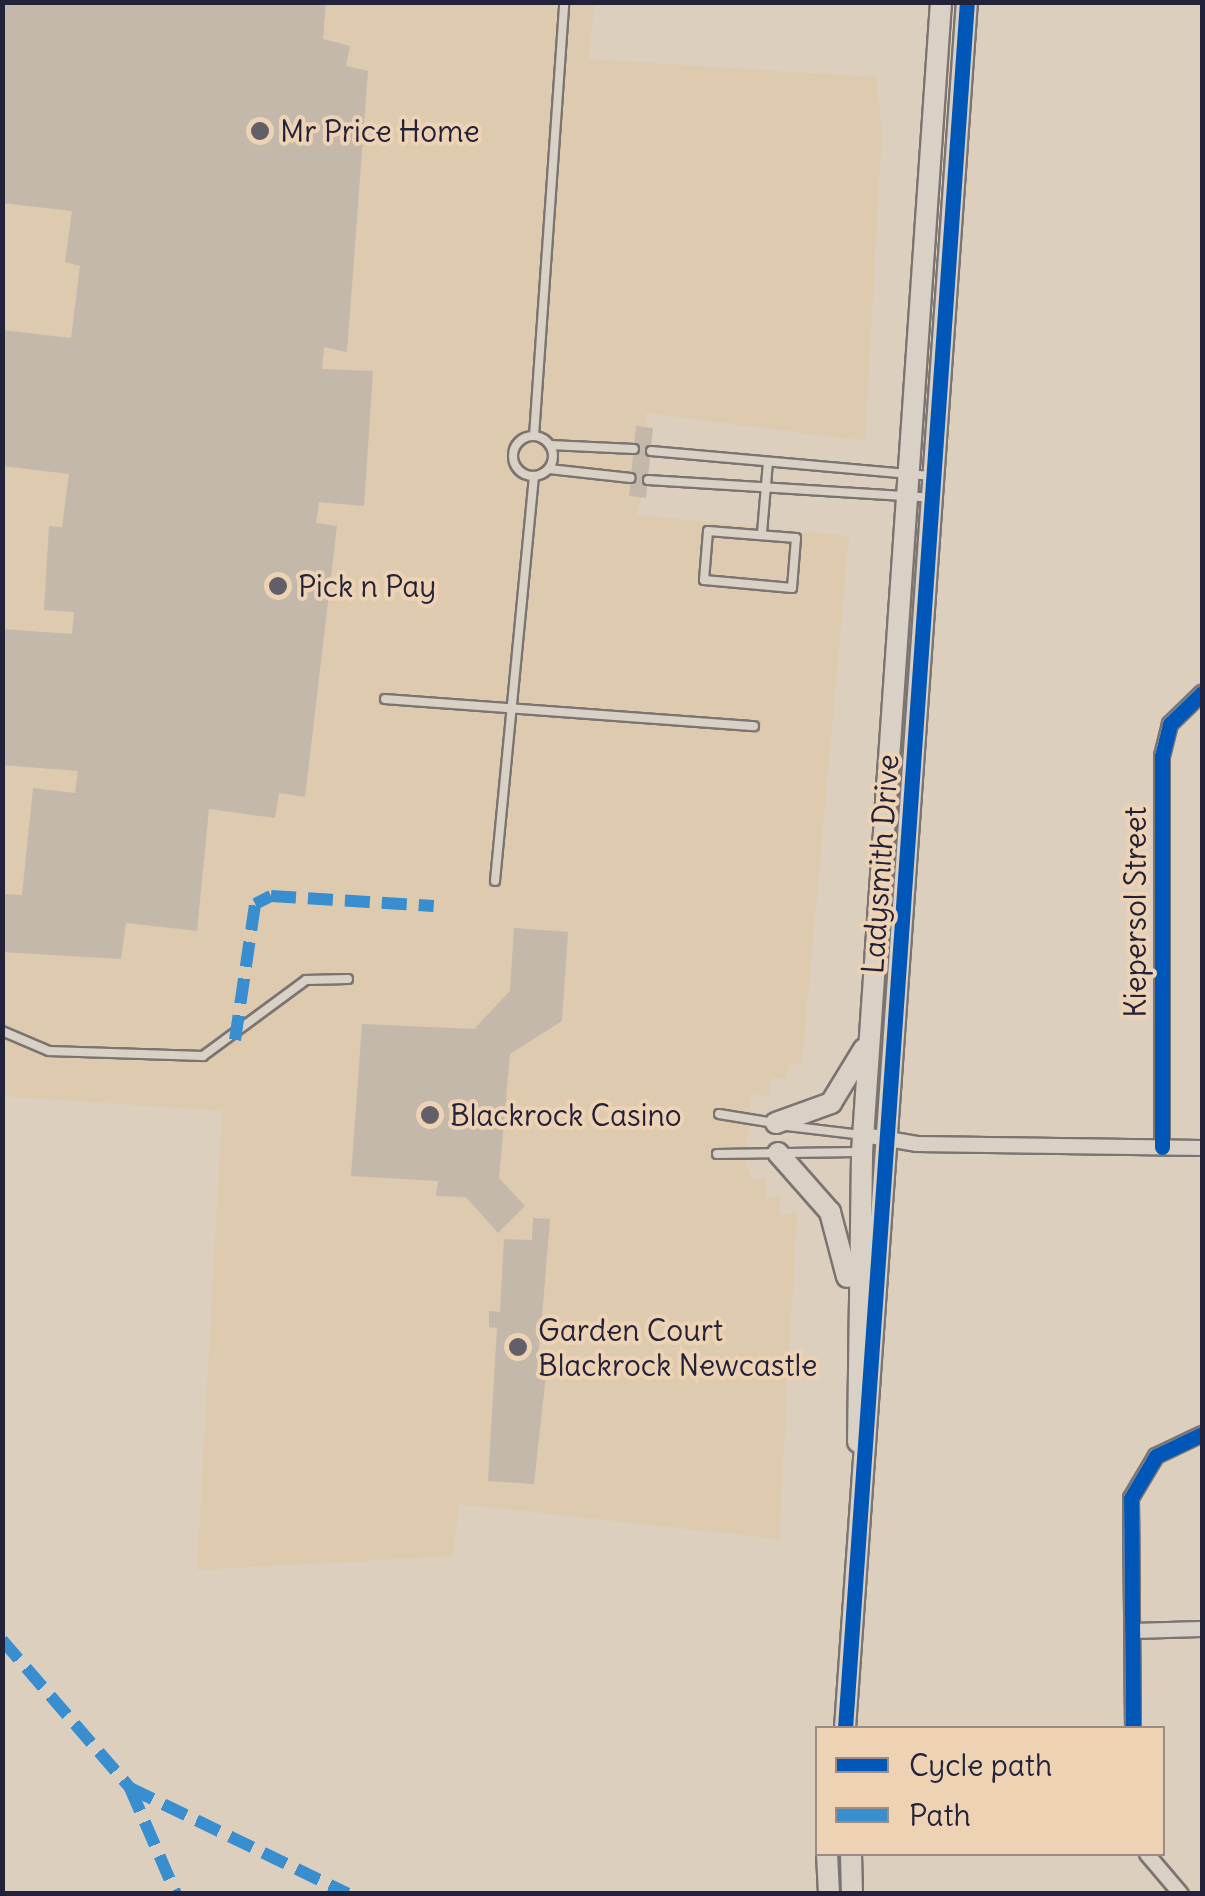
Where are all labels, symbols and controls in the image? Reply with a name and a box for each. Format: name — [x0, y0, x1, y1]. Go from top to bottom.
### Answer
place label: Mr Price Home — [280, 113, 480, 149]
marker: Mr Price Home — [249, 120, 271, 142]
place label: Pick n Pay — [298, 568, 436, 604]
marker: Pick n Pay — [267, 575, 289, 597]
street label: Ladysmith Drive — [854, 753, 906, 975]
street label: Kiepersol Street — [1117, 806, 1153, 1018]
place label: Blackrock Casino — [450, 1097, 682, 1133]
marker: Blackrock Casino — [419, 1104, 441, 1126]
place label: Garden Court Blackrock Newcastle — [538, 1312, 818, 1382]
marker: Garden Court Blackrock Newcastle — [507, 1336, 529, 1358]
legend — [815, 1726, 1165, 1856]
text: Cycle path — [909, 1746, 1052, 1784]
text: Path — [909, 1796, 971, 1834]

